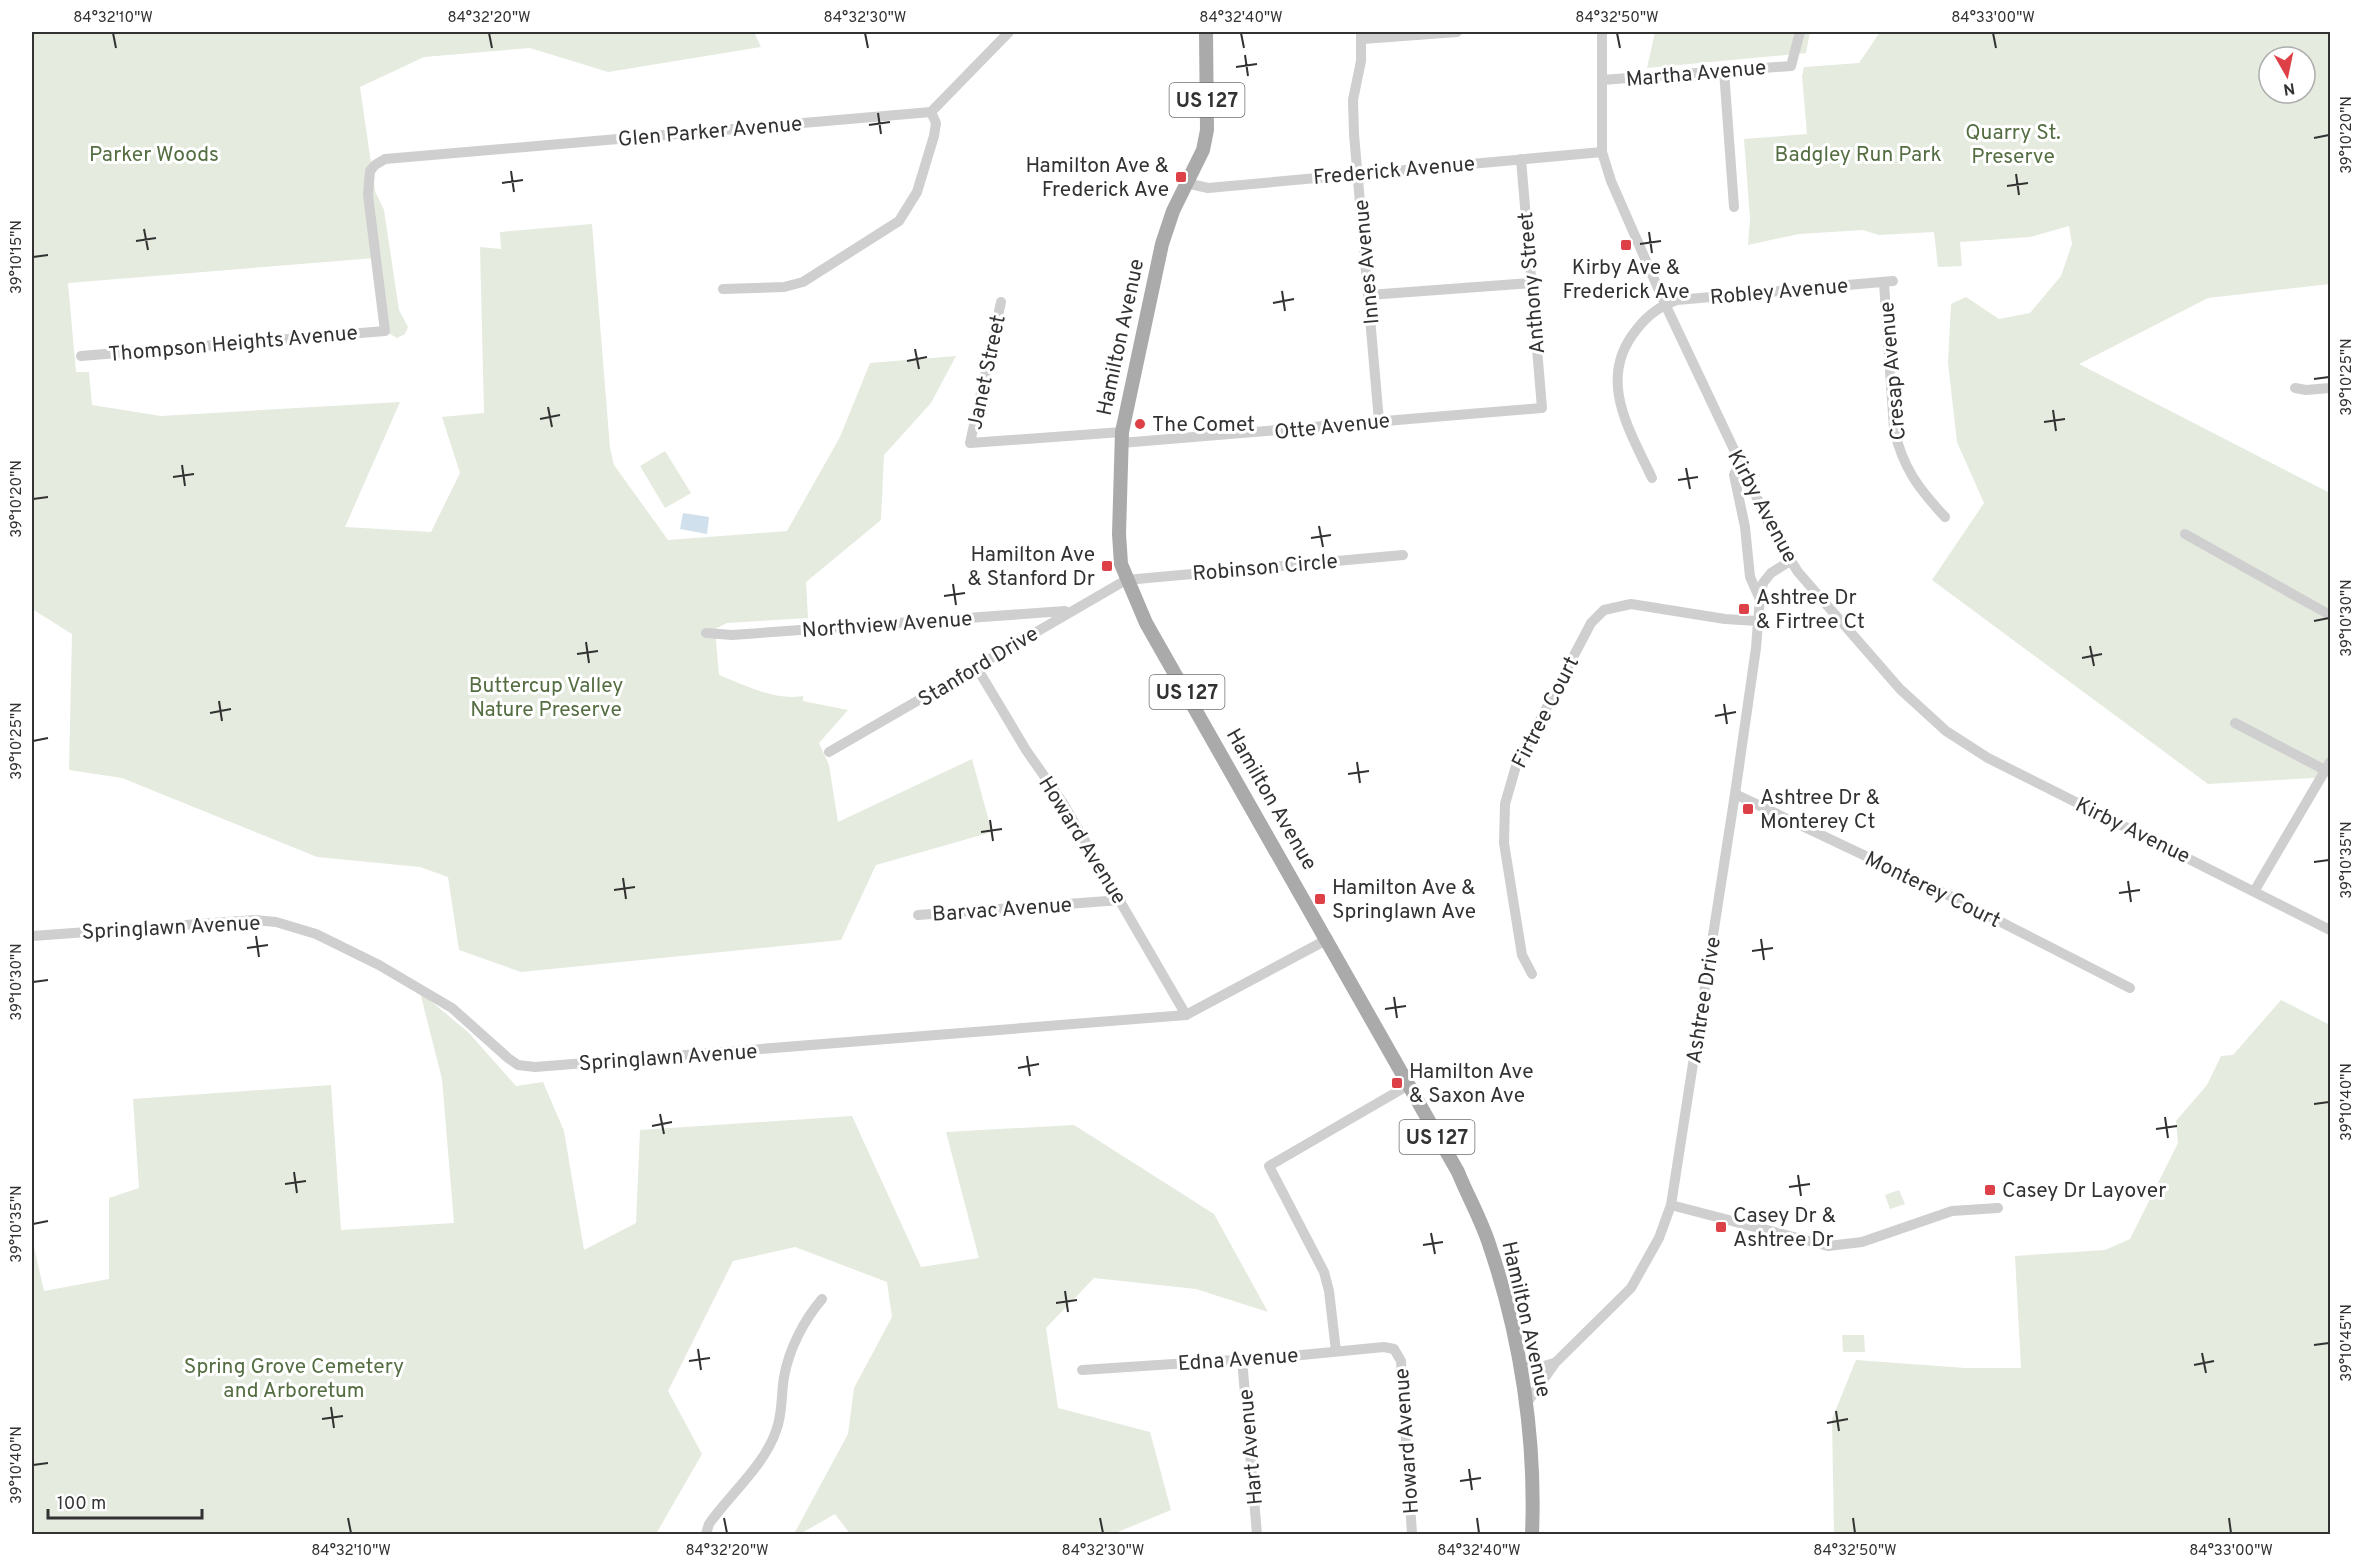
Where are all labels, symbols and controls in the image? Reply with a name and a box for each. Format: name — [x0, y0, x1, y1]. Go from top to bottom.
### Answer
text: 84°32'10"W — [73, 9, 153, 28]
text: 84°32'20"W — [447, 9, 531, 28]
text: 84°32'30"W — [824, 9, 906, 28]
text: 84°32'40"W — [1199, 9, 1283, 28]
text: 84°32'50"W — [1575, 9, 1659, 28]
text: 84°33'00"W — [1951, 9, 2035, 28]
north arrow — [2257, 45, 2317, 105]
street label: Martha Avenue — [1625, 55, 1767, 94]
text: N — [2282, 77, 2296, 99]
road number: US 127 — [1170, 83, 1244, 117]
text: 39°10'20"N — [2338, 96, 2357, 174]
street label: Glen Parker Avenue — [617, 111, 803, 154]
park label: Quarry St. Preserve — [1965, 120, 2061, 171]
park label: Parker Woods — [89, 142, 219, 169]
park label: Badgley Run Park — [1774, 142, 1942, 169]
street label: Frederick Avenue — [1312, 151, 1476, 192]
place label: Hamilton Ave & Frederick Ave — [1025, 153, 1169, 204]
marker: Hamilton Ave & Frederick Ave — [1174, 170, 1188, 184]
street label: Innes Avenue — [1349, 198, 1386, 326]
street label: Anthony Street — [1513, 211, 1552, 355]
text: 39°10'15"N — [8, 220, 27, 294]
marker: Kirby Ave & Frederick Ave — [1619, 238, 1633, 252]
place label: Kirby Ave & Frederick Ave — [1562, 255, 1690, 306]
street label: Hamilton Avenue — [1092, 257, 1151, 418]
street label: Robley Avenue — [1709, 273, 1849, 312]
street label: Cresap Avenue — [1874, 300, 1913, 442]
street label: Janet Street — [962, 312, 1013, 432]
street label: Thompson Heights Avenue — [107, 320, 359, 369]
text: 39°10'25"N — [2338, 338, 2357, 416]
street label: Otte Avenue — [1273, 408, 1391, 447]
place label: The Comet — [1152, 412, 1255, 439]
marker: The Comet — [1133, 417, 1147, 431]
street label: Kirby Avenue — [1721, 445, 1803, 568]
text: 39°10'20"N — [8, 460, 27, 538]
place label: Hamilton Ave & Stanford Dr — [968, 542, 1095, 593]
street label: Robinson Circle — [1191, 549, 1339, 588]
marker: Hamilton Ave & Stanford Dr — [1100, 559, 1114, 573]
text: 39°10'30"N — [2338, 579, 2357, 657]
place label: Ashtree Dr & Firtree Ct — [1756, 585, 1865, 636]
marker: Ashtree Dr & Firtree Ct — [1737, 602, 1751, 616]
street label: Northview Avenue — [801, 606, 973, 645]
street label: Stanford Drive — [914, 621, 1044, 714]
street label: Firtree Court — [1507, 652, 1586, 773]
park label: Buttercup Valley Nature Preserve — [469, 673, 623, 724]
road number: US 127 — [1150, 675, 1224, 709]
text: 39°10'25"N — [8, 702, 27, 780]
street label: Hamilton Avenue — [1219, 724, 1322, 876]
street label: Howard Avenue — [1032, 772, 1132, 910]
place label: Ashtree Dr & Monterey Ct — [1760, 785, 1880, 836]
street label: Kirby Avenue — [2071, 792, 2194, 871]
marker: Ashtree Dr & Monterey Ct — [1741, 802, 1755, 816]
text: 39°10'35"N — [2338, 821, 2357, 899]
street label: Monterey Court — [1860, 846, 2005, 935]
place label: Hamilton Ave & Springlawn Ave — [1332, 875, 1476, 926]
street label: Barvac Avenue — [931, 892, 1073, 929]
marker: Hamilton Ave & Springlawn Ave — [1313, 892, 1327, 906]
street label: Springlawn Avenue — [81, 910, 261, 947]
street label: Ashtree Drive — [1681, 935, 1728, 1066]
text: 39°10'30"N — [8, 943, 27, 1021]
street label: Springlawn Avenue — [578, 1039, 758, 1078]
place label: Hamilton Ave & Saxon Ave — [1409, 1059, 1533, 1110]
text: 39°10'40"N — [2338, 1063, 2357, 1141]
marker: Hamilton Ave & Saxon Ave — [1390, 1076, 1404, 1090]
road number: US 127 — [1400, 1120, 1474, 1154]
place label: Casey Dr Layover — [2002, 1178, 2166, 1205]
marker: Casey Dr Layover — [1983, 1183, 1997, 1197]
text: 39°10'35"N — [8, 1185, 27, 1263]
place label: Casey Dr & Ashtree Dr — [1733, 1203, 1836, 1254]
marker: Casey Dr & Ashtree Dr — [1714, 1220, 1728, 1234]
street label: Hamilton Avenue — [1494, 1239, 1557, 1400]
text: 39°10'45"N — [2338, 1304, 2357, 1382]
street label: Edna Avenue — [1177, 1343, 1299, 1378]
park label: Spring Grove Cemetery and Arboretum — [184, 1354, 404, 1405]
street label: Howard Avenue — [1389, 1367, 1426, 1515]
street label: Hart Avenue — [1233, 1388, 1270, 1506]
text: 39°10'40"N — [8, 1426, 27, 1504]
scale bar — [48, 1482, 202, 1520]
text: 100 m — [57, 1493, 106, 1516]
text: 84°32'10"W — [311, 1542, 391, 1561]
text: 84°32'20"W — [685, 1542, 769, 1561]
text: 84°32'30"W — [1062, 1542, 1144, 1561]
text: 84°32'40"W — [1437, 1542, 1521, 1561]
text: 84°32'50"W — [1813, 1542, 1897, 1561]
text: 84°33'00"W — [2189, 1542, 2273, 1561]

